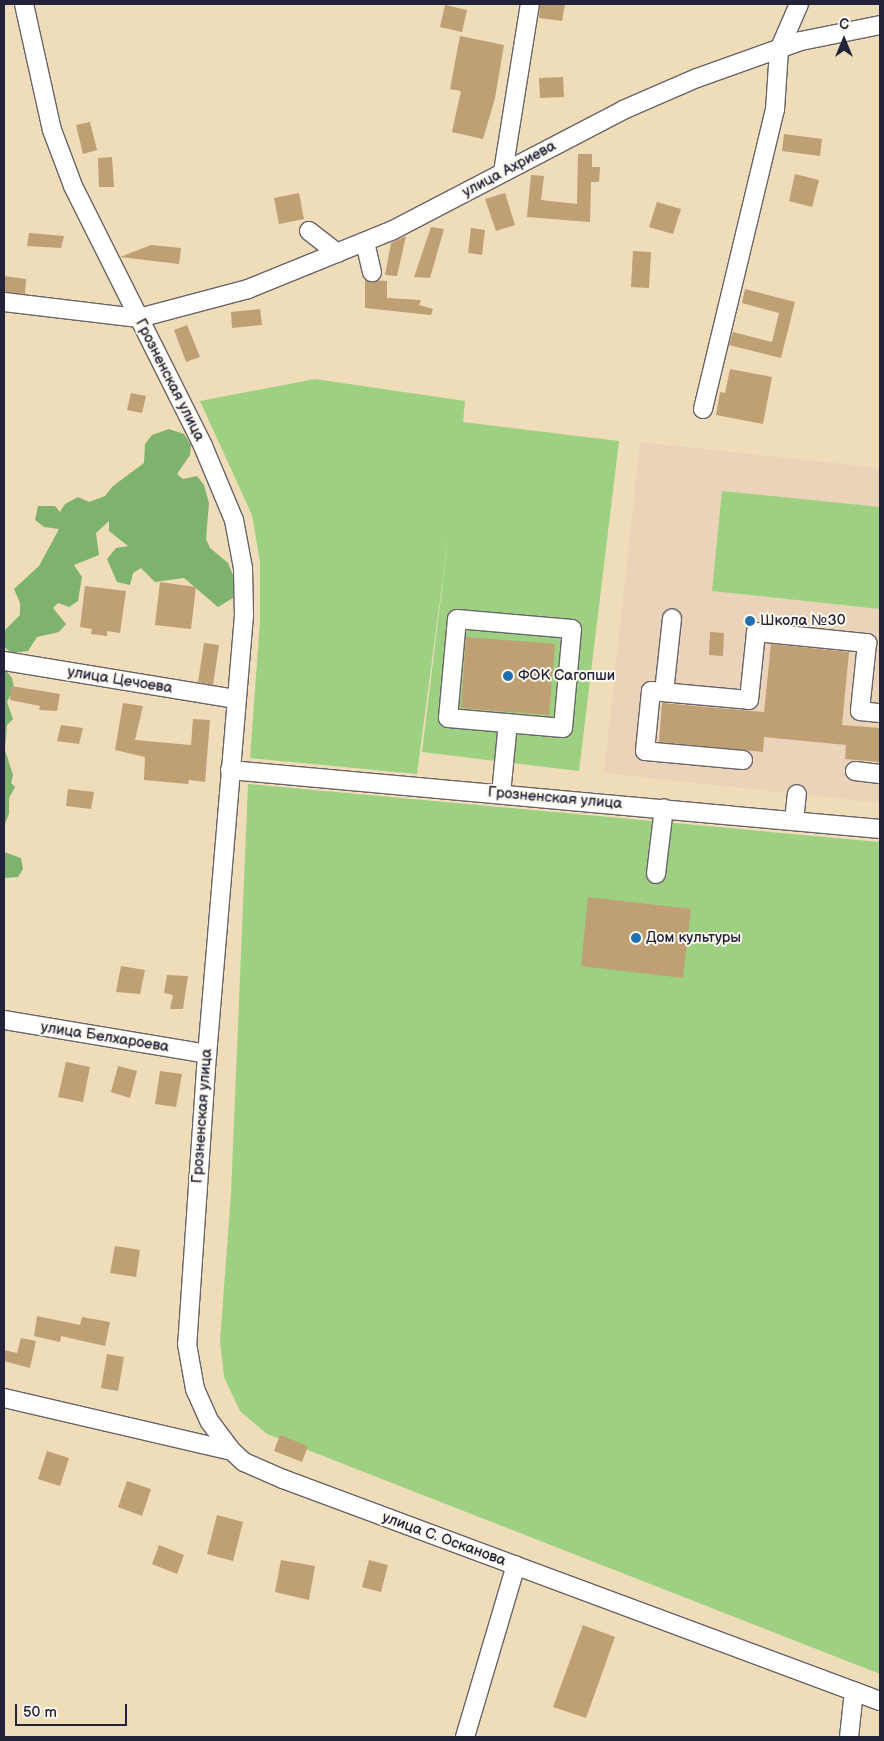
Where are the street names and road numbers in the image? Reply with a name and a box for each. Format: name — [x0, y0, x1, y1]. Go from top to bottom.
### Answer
street label: улица Ахриева — [459, 137, 559, 201]
street label: Грозненская улица — [131, 316, 209, 444]
street label: улица Цечоева — [66, 663, 174, 697]
street label: Грозненская улица — [487, 783, 623, 813]
street label: улица Белхароева — [40, 1018, 170, 1056]
street label: Грозненская улица — [188, 1048, 216, 1184]
street label: улица С. Осканова — [380, 1508, 508, 1570]

